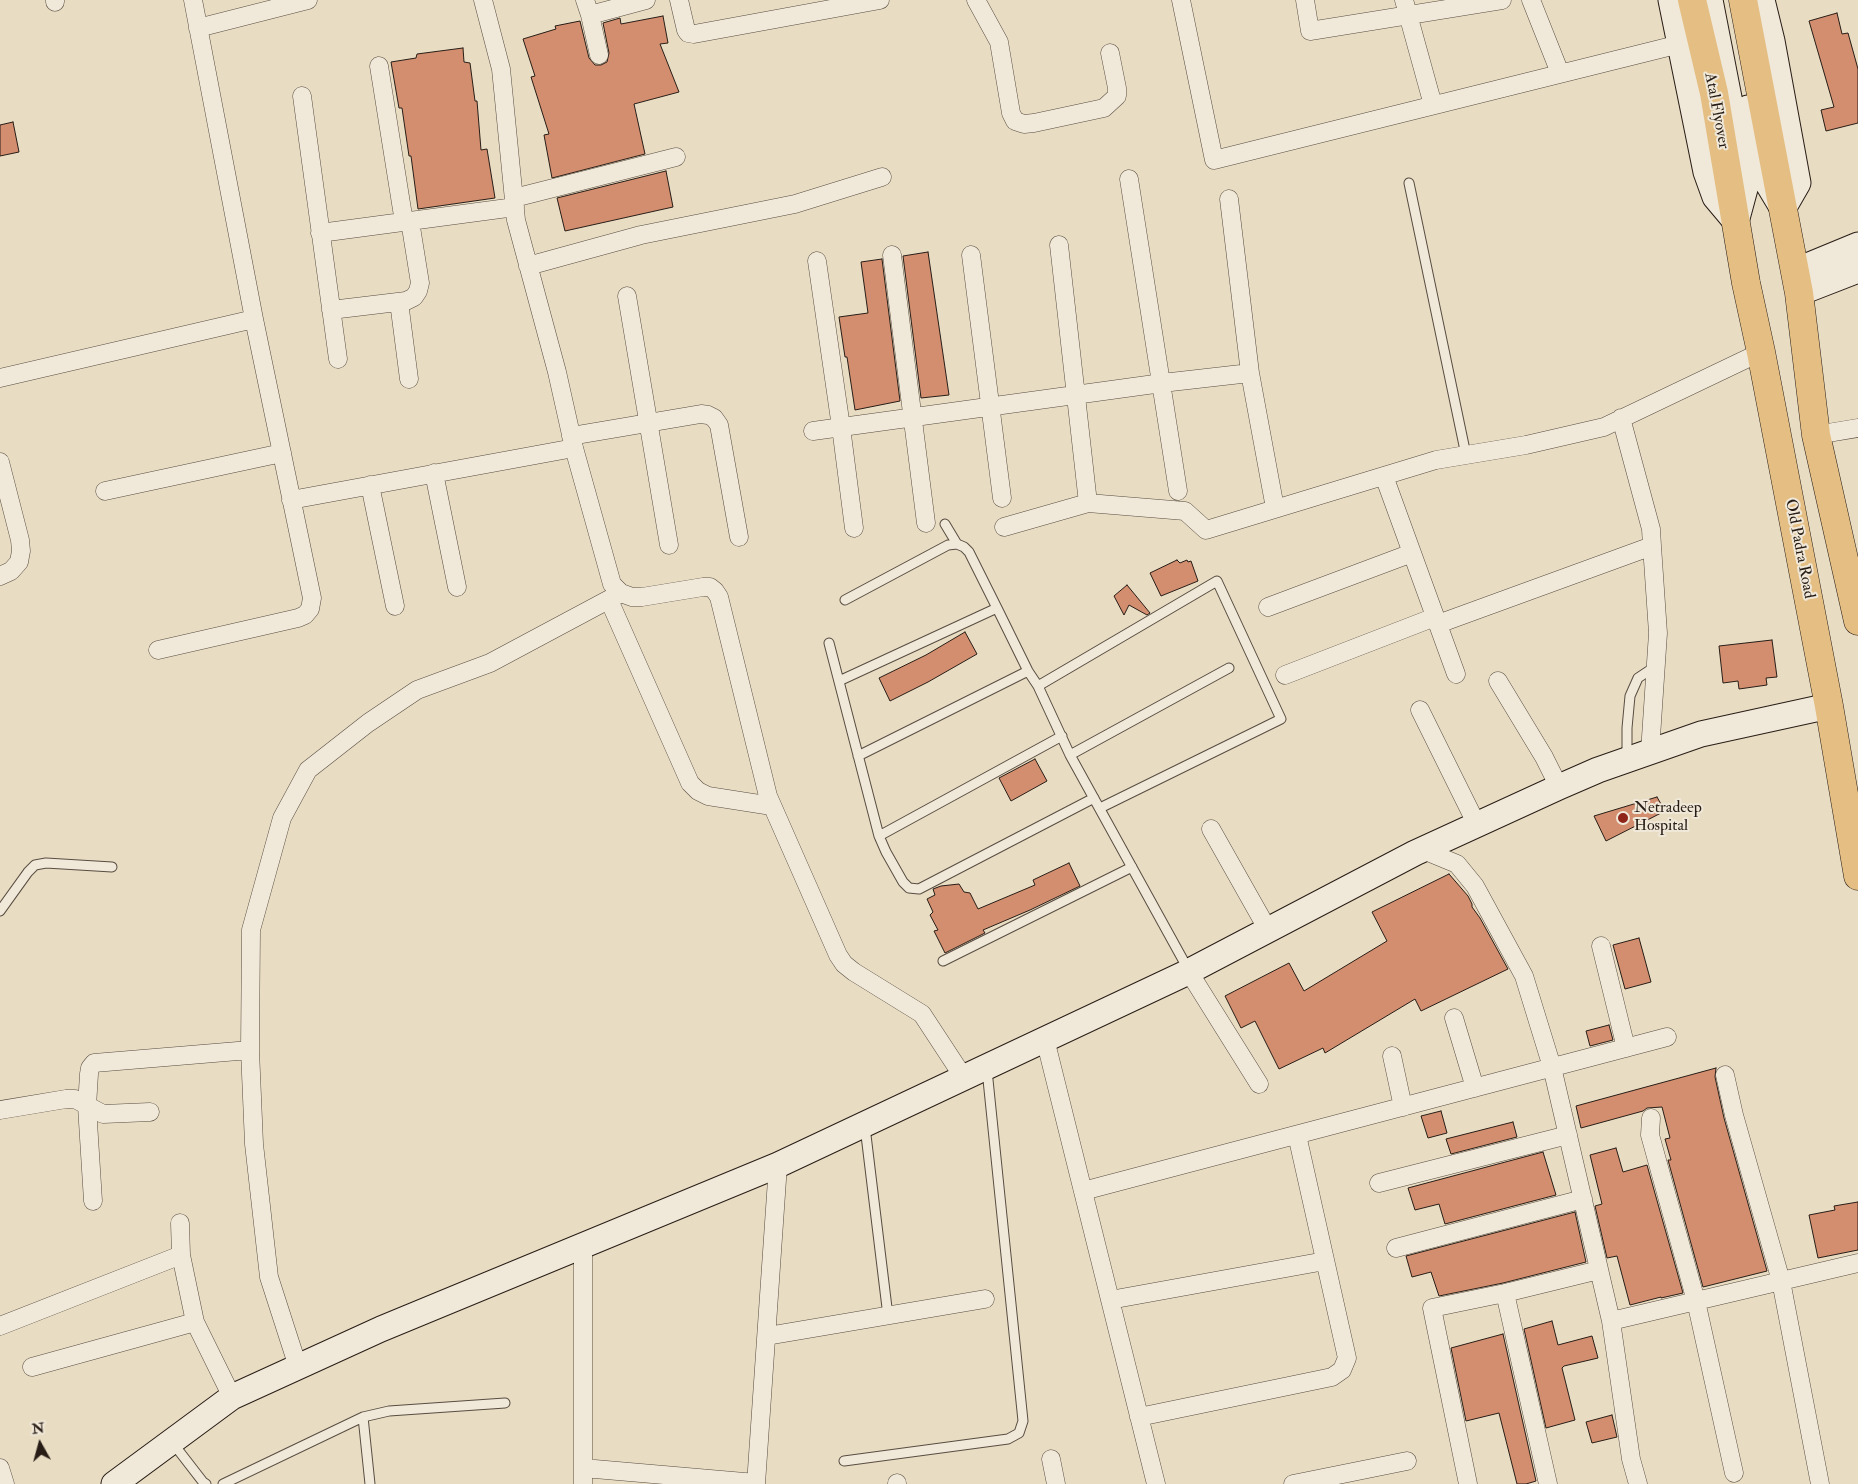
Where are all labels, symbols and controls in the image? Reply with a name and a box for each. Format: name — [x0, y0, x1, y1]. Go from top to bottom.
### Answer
street label: Atal Flyover — [1699, 71, 1733, 151]
street label: Old Padra Road — [1780, 498, 1818, 600]
place label: Netradeep Hospital — [1634, 799, 1702, 837]
marker: Netradeep Hospital — [1616, 811, 1630, 825]
north arrow — [15, 1419, 65, 1469]
text: N — [31, 1419, 45, 1438]

